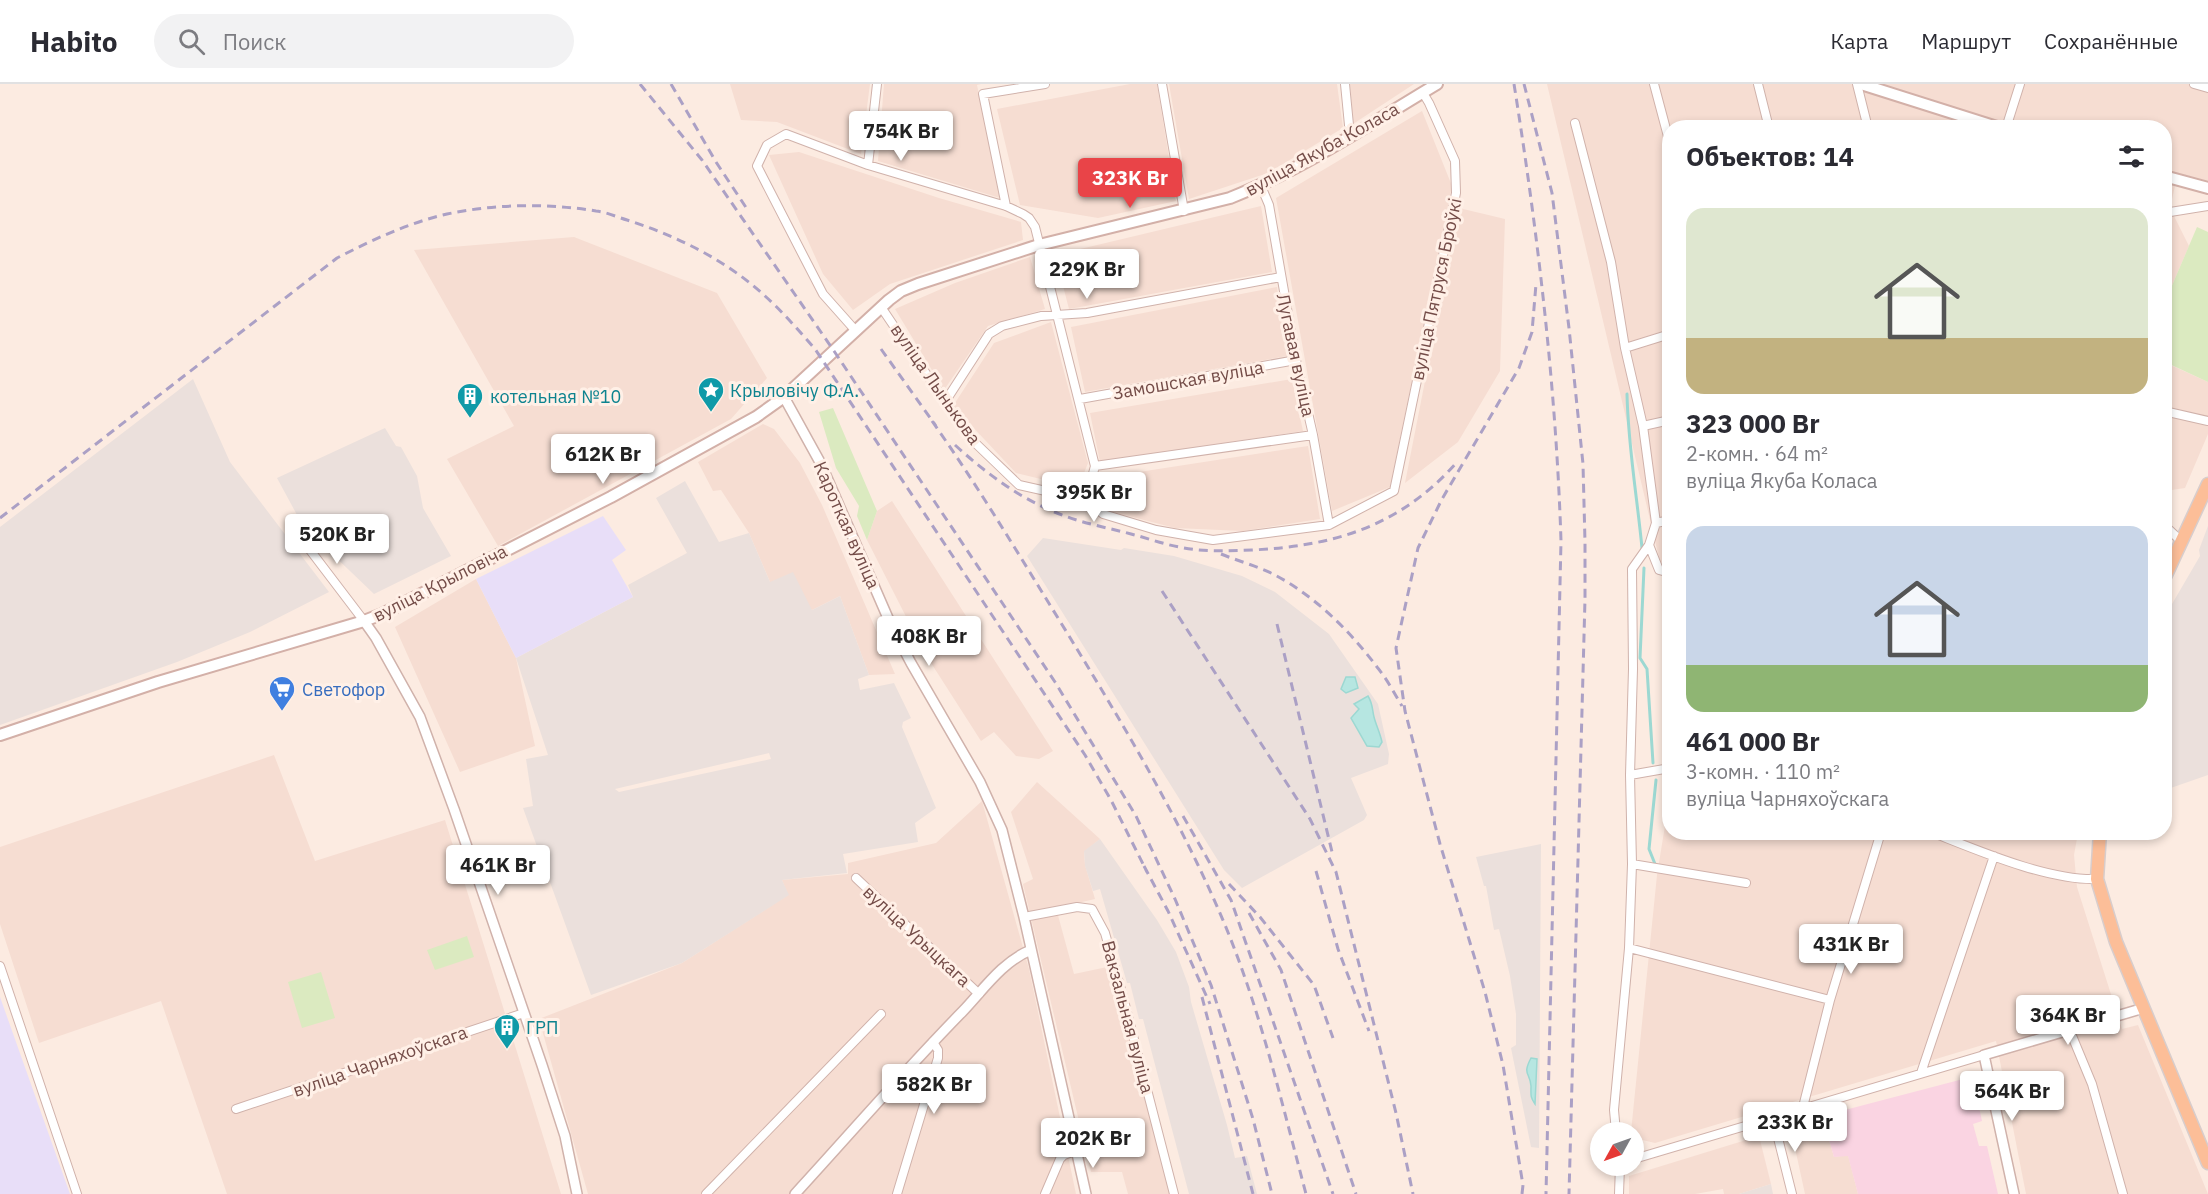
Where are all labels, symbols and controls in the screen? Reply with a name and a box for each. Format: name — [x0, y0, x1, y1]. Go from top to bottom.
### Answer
search box — [154, 14, 574, 68]
text: Habito — [30, 23, 118, 60]
icon: search — [175, 25, 208, 58]
text: Поиск — [223, 27, 286, 56]
text: Карта — [1830, 27, 1888, 55]
text: Маршрут — [1921, 27, 2011, 55]
text: Сохранённые — [2044, 27, 2178, 55]
street label: вуліца Якуба Коласа — [1241, 97, 1403, 201]
pin: 754K Br — [846, 111, 956, 162]
text: 754K Br — [863, 117, 939, 144]
text: Объектов: 14 — [1686, 139, 1854, 173]
icon: filters — [2115, 140, 2148, 173]
pin: 323K Br — [1075, 158, 1185, 209]
text: 323K Br — [1092, 164, 1168, 191]
street label: вуліца Пятруся Броўкі — [1405, 196, 1467, 382]
icon: home — [1863, 247, 1971, 355]
pin: 229K Br — [1032, 249, 1142, 300]
text: 229K Br — [1049, 255, 1125, 282]
street label: Лугавая вуліца — [1272, 291, 1320, 419]
street label: вуліца Лынькова — [886, 319, 986, 449]
street label: Замошская вуліца — [1111, 355, 1266, 405]
place icon: Крыловічу Ф.А. — [696, 375, 726, 413]
place label: Крыловічу Ф.А. — [730, 379, 859, 402]
building icon: котельная №10 — [455, 381, 485, 419]
place label: котельная №10 — [490, 385, 621, 408]
text: 323 000 Br — [1686, 406, 1820, 440]
pin: 612K Br — [548, 434, 658, 485]
text: 612K Br — [565, 440, 641, 467]
text: 2-комн. · 64 m² — [1686, 440, 1828, 467]
street label: Кароткая вуліца — [809, 458, 886, 593]
text: вуліца Якуба Коласа — [1686, 467, 1877, 494]
pin: 395K Br — [1039, 472, 1149, 523]
text: 395K Br — [1056, 478, 1132, 505]
pin: 520K Br — [282, 514, 392, 565]
text: 520K Br — [299, 520, 375, 547]
street label: вуліца Крыловіча — [369, 539, 511, 627]
icon: home — [1863, 565, 1971, 673]
pin: 408K Br — [874, 616, 984, 667]
text: 408K Br — [891, 622, 967, 649]
supermarket icon: Светофор — [267, 674, 297, 712]
place label: Светофор — [302, 678, 385, 701]
text: 461 000 Br — [1686, 724, 1820, 758]
text: 3-комн. · 110 m² — [1686, 758, 1840, 785]
text: вуліца Чарняхоўскага — [1686, 785, 1889, 812]
pin: 461K Br — [443, 845, 553, 896]
text: 461K Br — [460, 851, 536, 878]
street label: вуліца Урыцкага — [858, 880, 976, 992]
pin: 431K Br — [1796, 924, 1906, 975]
text: 431K Br — [1813, 930, 1889, 957]
street label: Вакзальная вуліца — [1097, 938, 1160, 1096]
pin: 364K Br — [2013, 995, 2123, 1046]
text: 364K Br — [2030, 1001, 2106, 1028]
building icon: ГРП — [492, 1012, 522, 1050]
place label: ГРП — [526, 1016, 558, 1039]
street label: вуліца Чарняхоўскага — [290, 1020, 471, 1102]
pin: 582K Br — [879, 1064, 989, 1115]
text: 582K Br — [896, 1070, 972, 1097]
pin: 564K Br — [1957, 1071, 2067, 1122]
text: 564K Br — [1974, 1077, 2050, 1104]
pin: 233K Br — [1740, 1102, 1850, 1153]
text: 233K Br — [1757, 1108, 1833, 1135]
pin: 202K Br — [1038, 1118, 1148, 1169]
north arrow — [1590, 1122, 1644, 1176]
map controls — [1590, 1122, 1644, 1176]
text: 202K Br — [1055, 1124, 1131, 1151]

